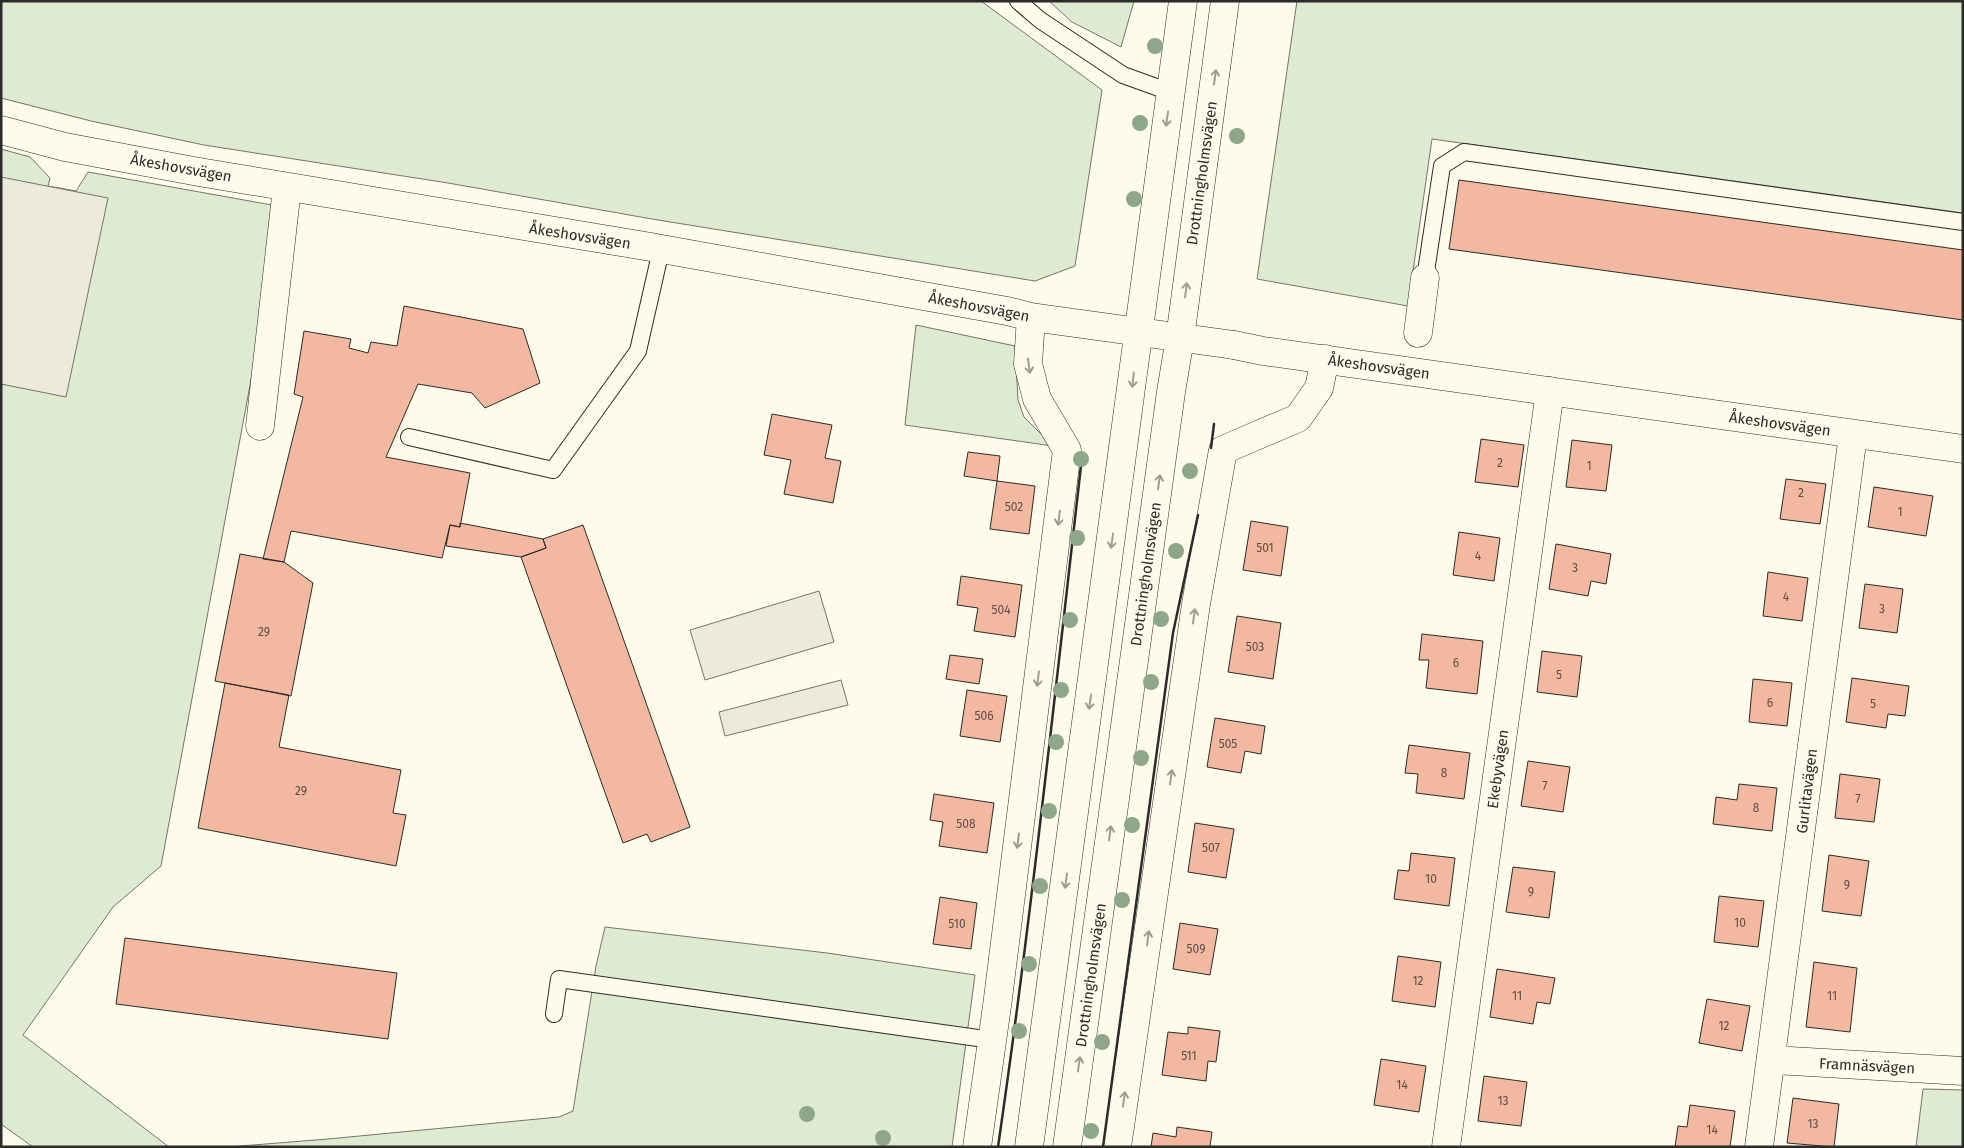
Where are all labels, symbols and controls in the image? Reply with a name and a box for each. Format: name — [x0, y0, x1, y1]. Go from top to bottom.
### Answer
one-way arrow — [1210, 69, 1220, 85]
street label: Drottningholmsvägen — [1183, 100, 1221, 246]
one-way arrow — [1162, 111, 1172, 127]
street label: Åkeshovsvägen — [129, 150, 233, 186]
street label: Åkeshovsvägen — [528, 219, 632, 253]
one-way arrow — [1181, 282, 1191, 298]
street label: Åkeshovsvägen — [927, 288, 1031, 326]
street label: Åkeshovsvägen — [1327, 351, 1431, 383]
one-way arrow — [1025, 357, 1035, 373]
one-way arrow — [1128, 372, 1138, 388]
street label: Åkeshovsvägen — [1728, 408, 1832, 440]
house number: 2 — [1497, 456, 1503, 470]
house number: 1 — [1586, 459, 1592, 473]
one-way arrow — [1154, 474, 1164, 490]
house number: 2 — [1798, 486, 1804, 500]
house number: 502 — [1005, 500, 1023, 514]
street label: Drottningholmsvägen — [1127, 501, 1165, 647]
house number: 1 — [1897, 505, 1903, 519]
one-way arrow — [1054, 510, 1064, 526]
one-way arrow — [1106, 533, 1116, 549]
house number: 501 — [1256, 541, 1274, 555]
house number: 4 — [1475, 549, 1482, 563]
house number: 3 — [1572, 561, 1578, 575]
house number: 4 — [1783, 590, 1790, 604]
house number: 3 — [1879, 602, 1885, 616]
house number: 504 — [991, 603, 1011, 617]
one-way arrow — [1189, 608, 1199, 624]
house number: 29 — [258, 625, 270, 639]
house number: 503 — [1246, 640, 1264, 654]
house number: 6 — [1453, 656, 1459, 670]
house number: 5 — [1556, 668, 1562, 682]
one-way arrow — [1033, 671, 1043, 687]
one-way arrow — [1085, 694, 1095, 710]
house number: 6 — [1767, 696, 1773, 710]
house number: 5 — [1870, 697, 1876, 711]
house number: 506 — [974, 709, 994, 723]
street label: Ekebyvägen — [1484, 728, 1512, 810]
house number: 505 — [1219, 737, 1237, 751]
street label: Gurlitavägen — [1793, 747, 1821, 835]
house number: 8 — [1441, 766, 1448, 780]
one-way arrow — [1166, 769, 1176, 785]
house number: 7 — [1542, 779, 1548, 793]
house number: 29 — [295, 784, 307, 798]
house number: 7 — [1855, 792, 1861, 806]
house number: 8 — [1753, 801, 1760, 815]
house number: 508 — [956, 817, 976, 831]
one-way arrow — [1106, 826, 1116, 842]
one-way arrow — [1013, 832, 1023, 848]
house number: 507 — [1202, 841, 1220, 855]
one-way arrow — [1061, 872, 1071, 888]
house number: 10 — [1425, 872, 1437, 886]
house number: 9 — [1844, 878, 1850, 892]
house number: 9 — [1528, 885, 1534, 899]
street label: Drottningholmsvägen — [1072, 902, 1110, 1048]
house number: 10 — [1734, 916, 1746, 930]
house number: 510 — [948, 917, 966, 931]
one-way arrow — [1143, 930, 1153, 946]
house number: 509 — [1187, 942, 1205, 956]
house number: 12 — [1412, 974, 1424, 988]
house number: 11 — [1512, 989, 1522, 1003]
house number: 11 — [1827, 989, 1837, 1003]
house number: 12 — [1718, 1019, 1730, 1033]
house number: 511 — [1181, 1049, 1197, 1063]
street label: Framnäsvägen — [1818, 1054, 1916, 1078]
one-way arrow — [1074, 1056, 1084, 1072]
house number: 14 — [1396, 1078, 1408, 1092]
one-way arrow — [1120, 1091, 1130, 1107]
house number: 13 — [1497, 1094, 1509, 1108]
house number: 13 — [1807, 1117, 1819, 1131]
house number: 14 — [1706, 1123, 1718, 1137]

